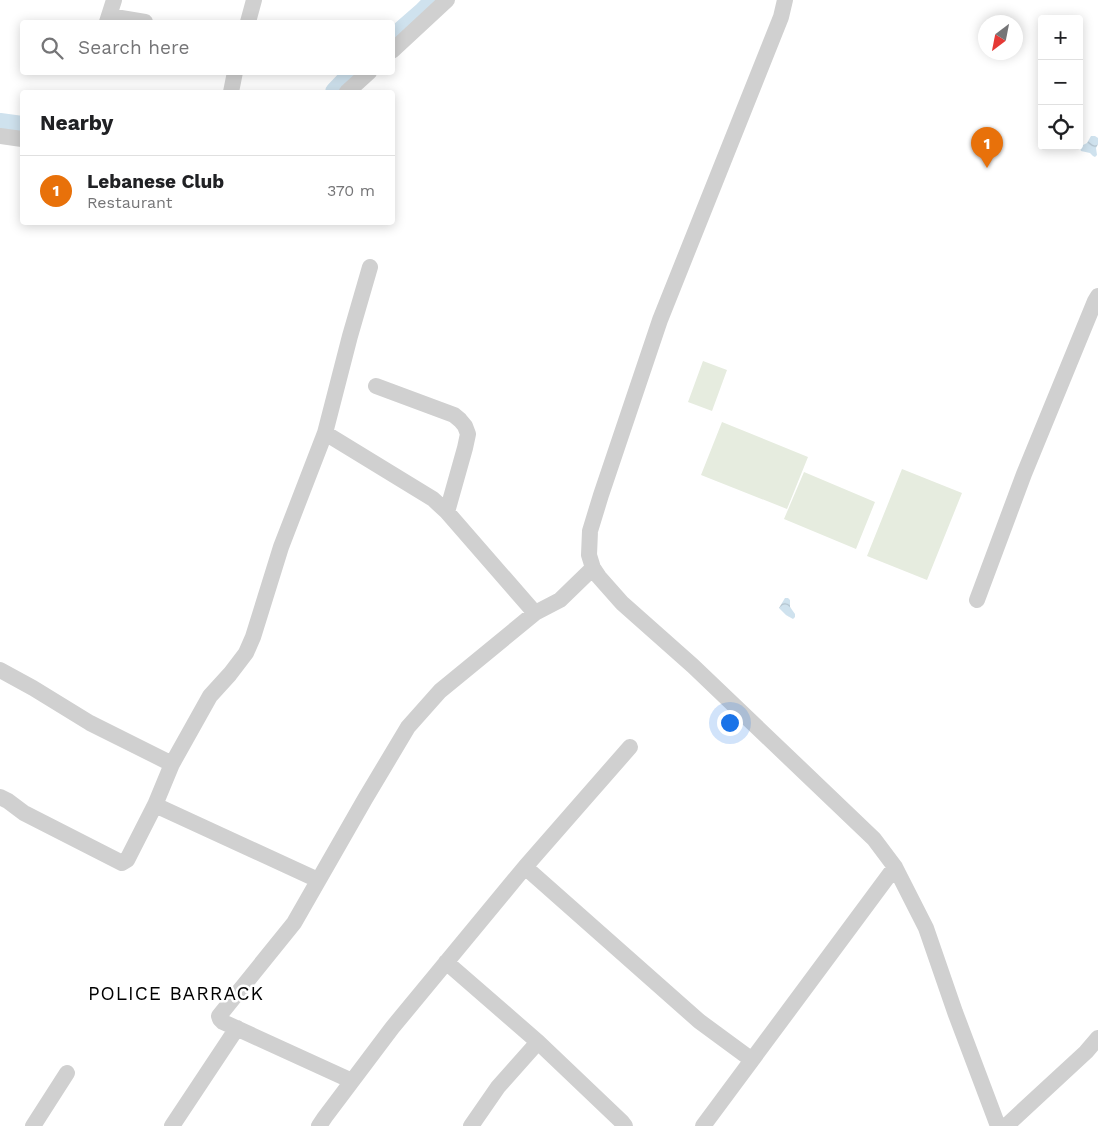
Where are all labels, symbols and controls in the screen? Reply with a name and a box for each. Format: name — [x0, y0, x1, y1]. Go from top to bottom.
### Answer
north arrow — [978, 15, 1023, 60]
map controls — [1038, 15, 1083, 150]
button: + — [1038, 15, 1083, 60]
search box — [20, 20, 395, 75]
icon: search — [38, 34, 66, 62]
text: Search here — [78, 36, 189, 59]
button: − — [1038, 60, 1083, 105]
button: locate — [1038, 105, 1083, 150]
text: Nearby — [40, 110, 113, 135]
pin: 1 — [971, 127, 1003, 168]
text: Lebanese Club — [87, 170, 224, 193]
text: 1 — [53, 181, 59, 200]
text: 370 m — [327, 181, 375, 200]
text: Restaurant — [87, 193, 173, 212]
your location — [717, 710, 743, 736]
district label: POLICE BARRACK — [88, 982, 264, 1005]

